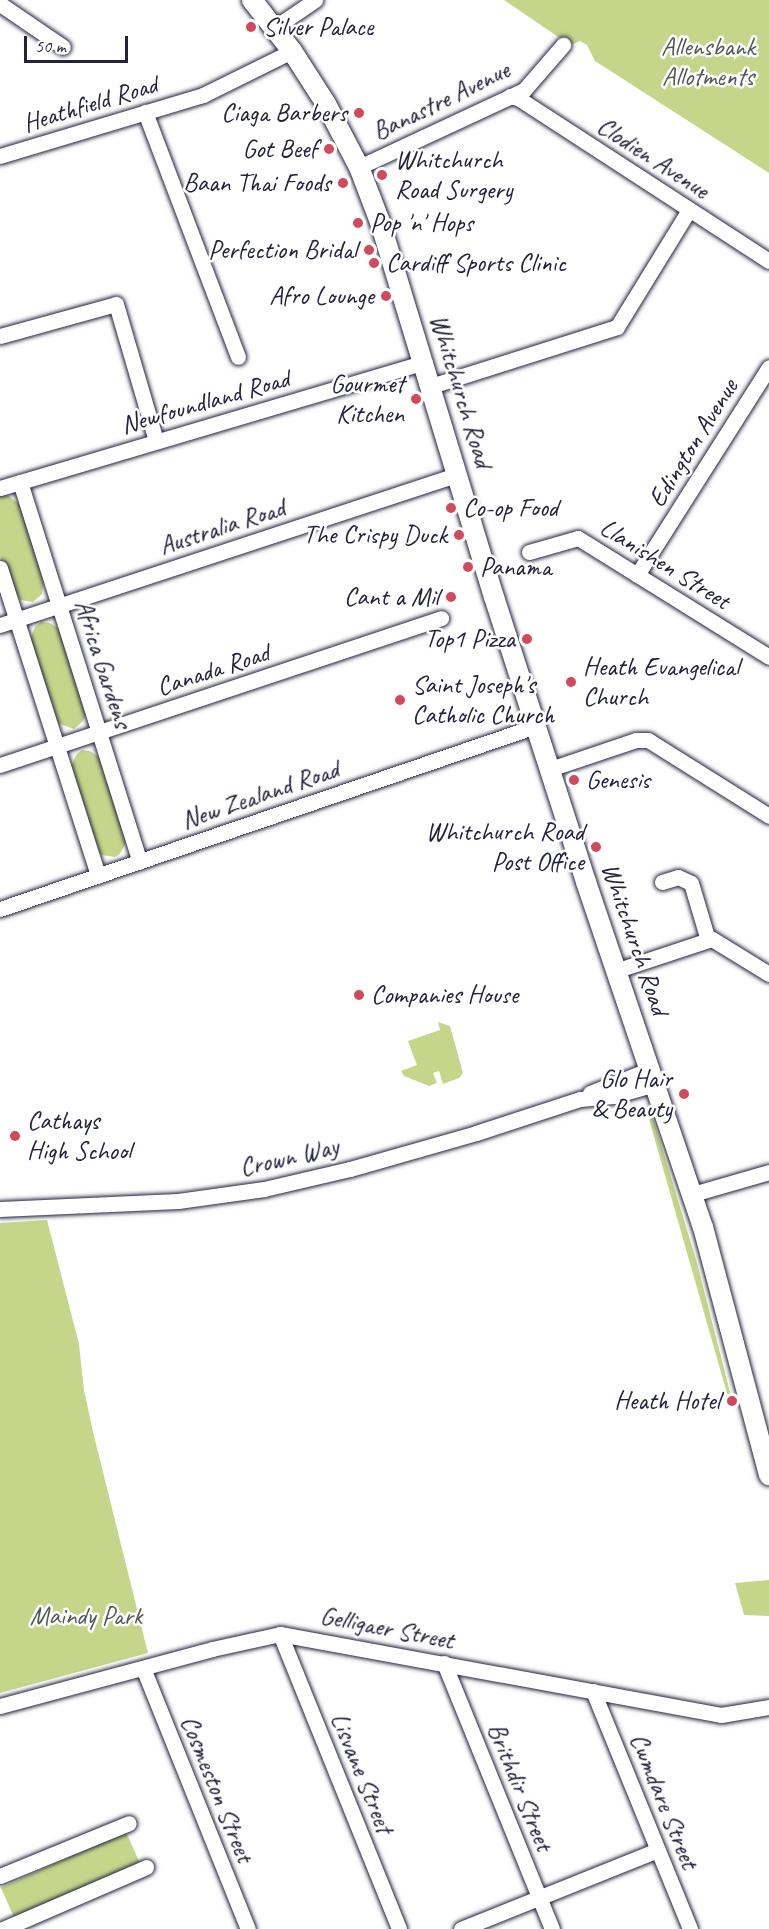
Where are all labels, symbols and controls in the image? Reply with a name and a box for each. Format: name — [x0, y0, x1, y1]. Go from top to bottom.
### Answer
place label: Silver Palace — [263, 11, 373, 43]
marker: Silver Palace — [244, 20, 258, 34]
scale bar — [27, 24, 130, 62]
park label: Allensbank Allotments — [661, 31, 755, 92]
text: 50 m — [35, 35, 66, 57]
street label: Banastre Avenue — [368, 54, 514, 148]
street label: Heathfield Road — [19, 69, 161, 139]
place label: Ciaga Barbers — [221, 97, 347, 129]
marker: Ciaga Barbers — [352, 106, 366, 120]
street label: Clodien Avenue — [591, 110, 715, 206]
place label: Got Beef — [242, 133, 317, 165]
marker: Got Beef — [322, 142, 336, 156]
place label: Whitchurch Road Surgery — [395, 144, 512, 206]
marker: Whitchurch Road Surgery — [373, 166, 391, 184]
place label: Baan Thai Foods — [182, 167, 331, 199]
marker: Baan Thai Foods — [336, 176, 350, 190]
place label: Pop 'n' Hops — [370, 207, 473, 239]
marker: Pop 'n' Hops — [351, 216, 365, 230]
place label: Perfection Bridal — [208, 234, 357, 266]
marker: Perfection Bridal — [362, 243, 376, 257]
place label: Cardiff Sports Clinic — [386, 247, 566, 279]
marker: Cardiff Sports Clinic — [367, 256, 381, 270]
place label: Afro Lounge — [269, 280, 374, 312]
marker: Afro Lounge — [379, 289, 393, 303]
street label: Whitchurch Road — [423, 311, 499, 471]
street label: Newfoundland Road — [117, 363, 293, 441]
place label: Gourmet Kitchen — [330, 368, 404, 430]
street label: Edington Avenue — [641, 373, 745, 513]
marker: Gourmet Kitchen — [409, 392, 423, 406]
street label: Australia Road — [155, 492, 289, 562]
place label: Co-op Food — [463, 492, 558, 524]
marker: Co-op Food — [444, 501, 458, 515]
street label: Llanishen Street — [594, 512, 736, 616]
place label: The Crispy Duck — [304, 519, 447, 551]
marker: The Crispy Duck — [452, 528, 466, 542]
place label: Panama — [480, 551, 551, 583]
marker: Panama — [461, 560, 475, 574]
place label: Cant a Mil — [343, 581, 439, 613]
marker: Cant a Mil — [444, 590, 458, 604]
street label: Africa Gardens — [67, 596, 139, 732]
place label: Top1 Pizza — [424, 623, 515, 655]
marker: Top1 Pizza — [520, 632, 534, 646]
street label: Canada Road — [153, 637, 273, 703]
place label: Heath Evangelical Church — [583, 651, 740, 712]
place label: Saint Joseph's Catholic Church — [412, 669, 555, 730]
marker: Heath Evangelical Church — [564, 675, 578, 689]
marker: Saint Joseph's Catholic Church — [393, 693, 407, 707]
street label: New Zealand Road — [178, 754, 342, 836]
place label: Genesis — [586, 764, 650, 796]
marker: Genesis — [567, 773, 581, 787]
place label: Whitchurch Road Post Office — [427, 816, 584, 878]
marker: Whitchurch Road Post Office — [589, 840, 603, 854]
street label: Whitchurch Road — [595, 860, 675, 1018]
place label: Companies House — [371, 979, 518, 1011]
marker: Companies House — [352, 988, 366, 1002]
place label: Glo Hair & Beauty — [592, 1063, 672, 1124]
marker: Glo Hair & Beauty — [677, 1087, 691, 1101]
place label: Cathays High School — [27, 1105, 130, 1166]
marker: Cathays High School — [8, 1129, 22, 1143]
street label: Crown Way — [236, 1130, 342, 1184]
place label: Heath Hotel — [615, 1385, 720, 1417]
marker: Heath Hotel — [725, 1394, 739, 1408]
park label: Maindy Park — [29, 1600, 143, 1632]
street label: Gelligaer Street — [317, 1600, 457, 1656]
street label: Lisvane Street — [324, 1708, 400, 1838]
street label: Cosmeston Street — [173, 1711, 261, 1867]
street label: Brithdir Street — [480, 1718, 560, 1856]
street label: Cwmdare Street — [623, 1729, 705, 1873]

